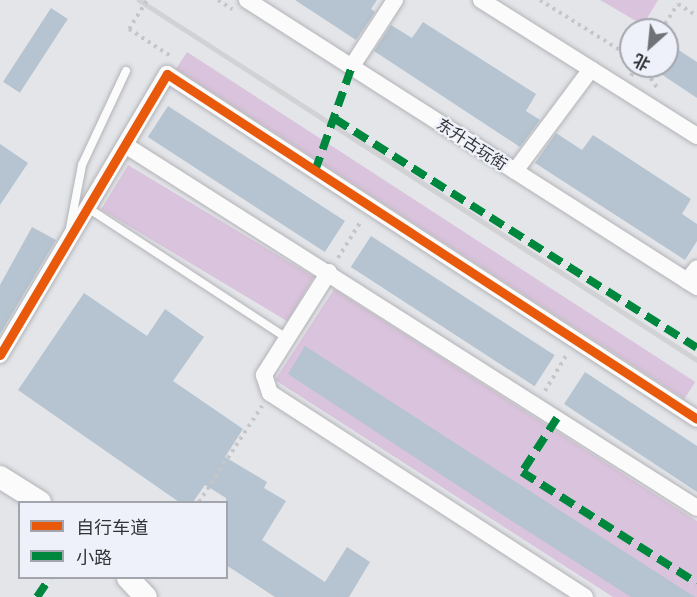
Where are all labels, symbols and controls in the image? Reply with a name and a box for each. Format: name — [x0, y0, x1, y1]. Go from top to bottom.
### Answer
north arrow — [619, 18, 679, 78]
text: 北 — [630, 50, 653, 75]
street label: 东升古玩街 — [433, 114, 511, 174]
legend — [18, 501, 228, 579]
text: 自行车道 — [76, 516, 148, 539]
text: 小路 — [76, 546, 112, 569]

